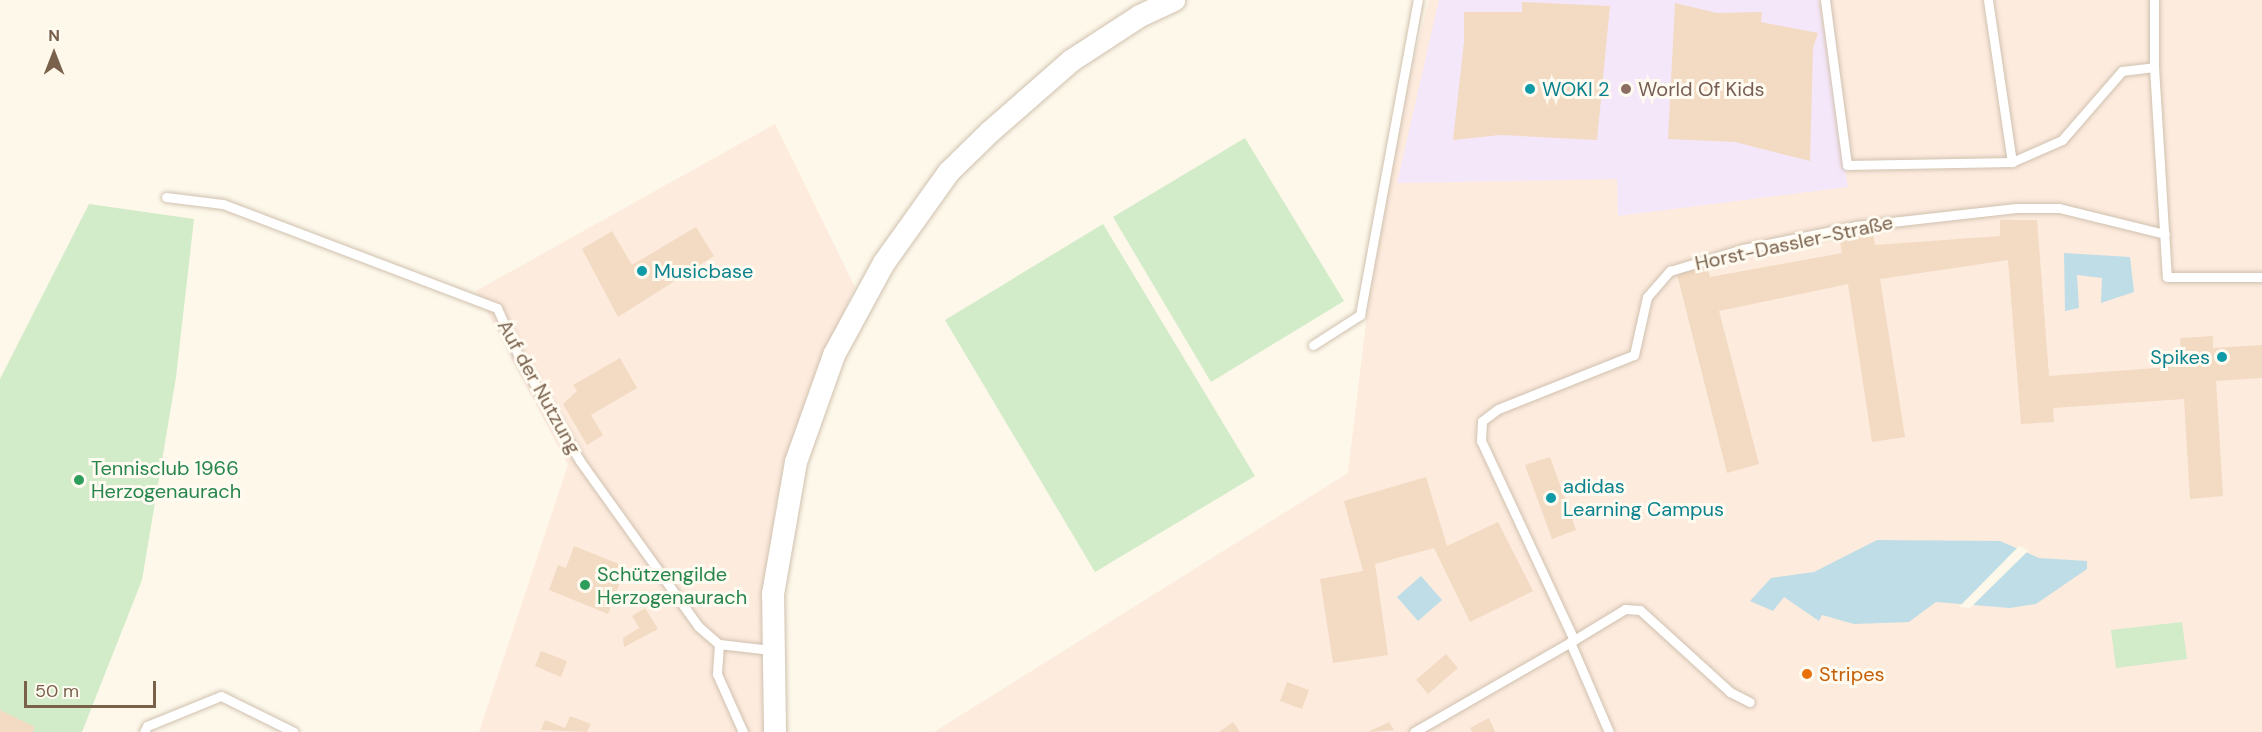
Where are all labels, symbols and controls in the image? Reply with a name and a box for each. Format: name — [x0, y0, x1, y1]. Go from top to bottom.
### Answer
north arrow — [24, 24, 84, 84]
text: N — [48, 25, 60, 46]
place label: WOKI 2 — [1542, 77, 1610, 101]
place label: World Of Kids — [1638, 77, 1765, 101]
marker: WOKI 2 — [1523, 82, 1537, 96]
marker: World Of Kids — [1619, 82, 1633, 96]
street label: Horst-Dassler-Straße — [1693, 210, 1895, 276]
place label: Musicbase — [654, 259, 753, 283]
marker: Musicbase — [635, 264, 649, 278]
street label: Auf der Nutzung — [492, 316, 586, 458]
place label: Spikes — [2150, 345, 2210, 369]
marker: Spikes — [2215, 350, 2229, 364]
place label: Tennisclub 1966 Herzogenaurach — [91, 456, 241, 503]
marker: Tennisclub 1966 Herzogenaurach — [72, 473, 86, 487]
place label: adidas Learning Campus — [1563, 474, 1724, 521]
marker: adidas Learning Campus — [1544, 491, 1558, 505]
place label: Schützengilde Herzogenaurach — [597, 562, 747, 609]
marker: Schützengilde Herzogenaurach — [578, 578, 592, 592]
place label: Stripes — [1819, 662, 1885, 686]
marker: Stripes — [1800, 667, 1814, 681]
scale bar — [27, 669, 159, 707]
text: 50 m — [35, 679, 79, 703]

